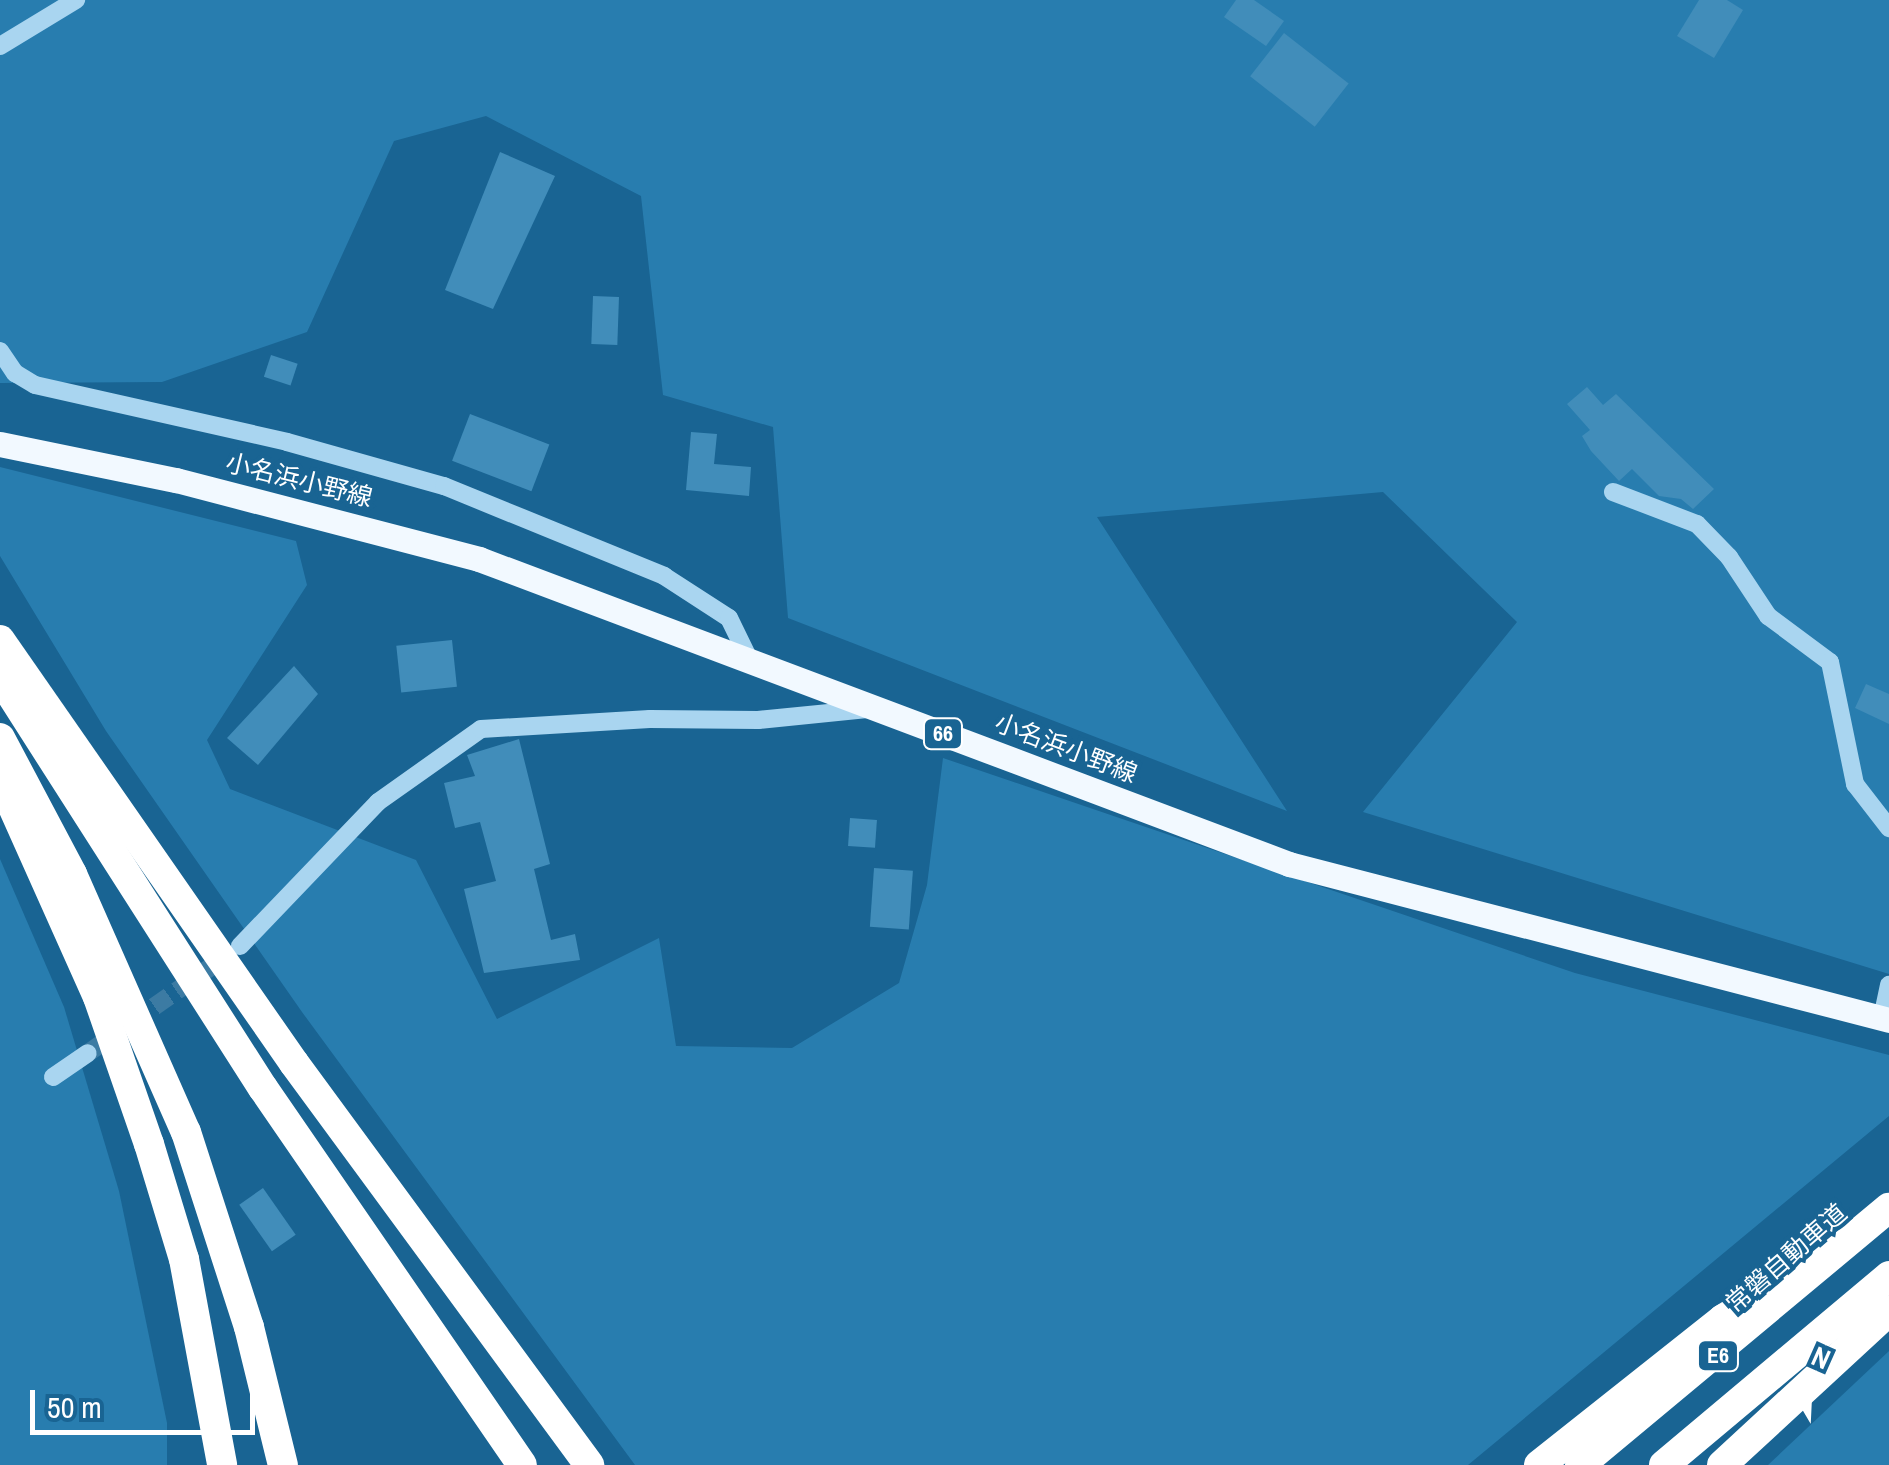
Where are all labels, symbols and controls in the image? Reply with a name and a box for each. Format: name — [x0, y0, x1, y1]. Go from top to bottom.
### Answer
street label: 小名浜小野線 — [223, 447, 375, 513]
street label: 小名浜小野線 — [991, 707, 1141, 789]
road number: 66 — [920, 717, 966, 751]
street label: 常磐自動車道 — [1720, 1197, 1852, 1319]
north arrow — [1759, 1335, 1859, 1435]
text: N — [1806, 1337, 1836, 1378]
road number: E6 — [1696, 1339, 1740, 1373]
scale bar — [35, 1370, 260, 1432]
text: 50 m — [47, 1387, 102, 1427]

